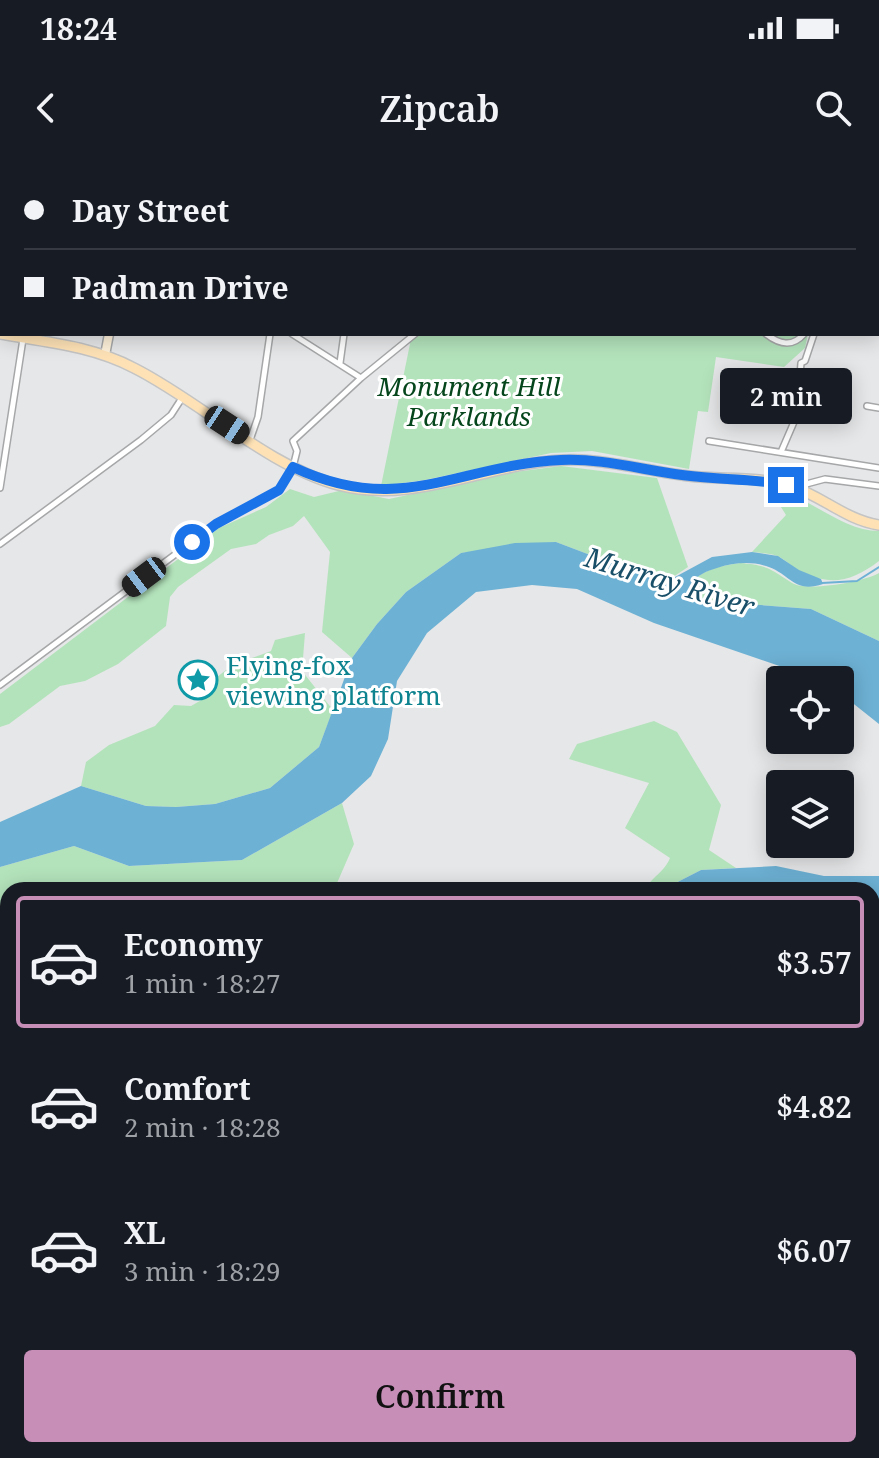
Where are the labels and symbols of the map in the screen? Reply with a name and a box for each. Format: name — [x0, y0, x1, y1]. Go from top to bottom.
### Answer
park label: Monument Hill Parklands — [377, 368, 560, 434]
callout: 2 min — [720, 369, 852, 425]
car — [200, 402, 254, 448]
route end — [768, 467, 804, 503]
route start — [174, 524, 210, 560]
water label: Murray River — [580, 537, 760, 625]
car — [118, 553, 170, 601]
place label: Flying-fox viewing platform — [226, 647, 441, 713]
place icon: Flying-fox viewing platform — [177, 659, 219, 701]

